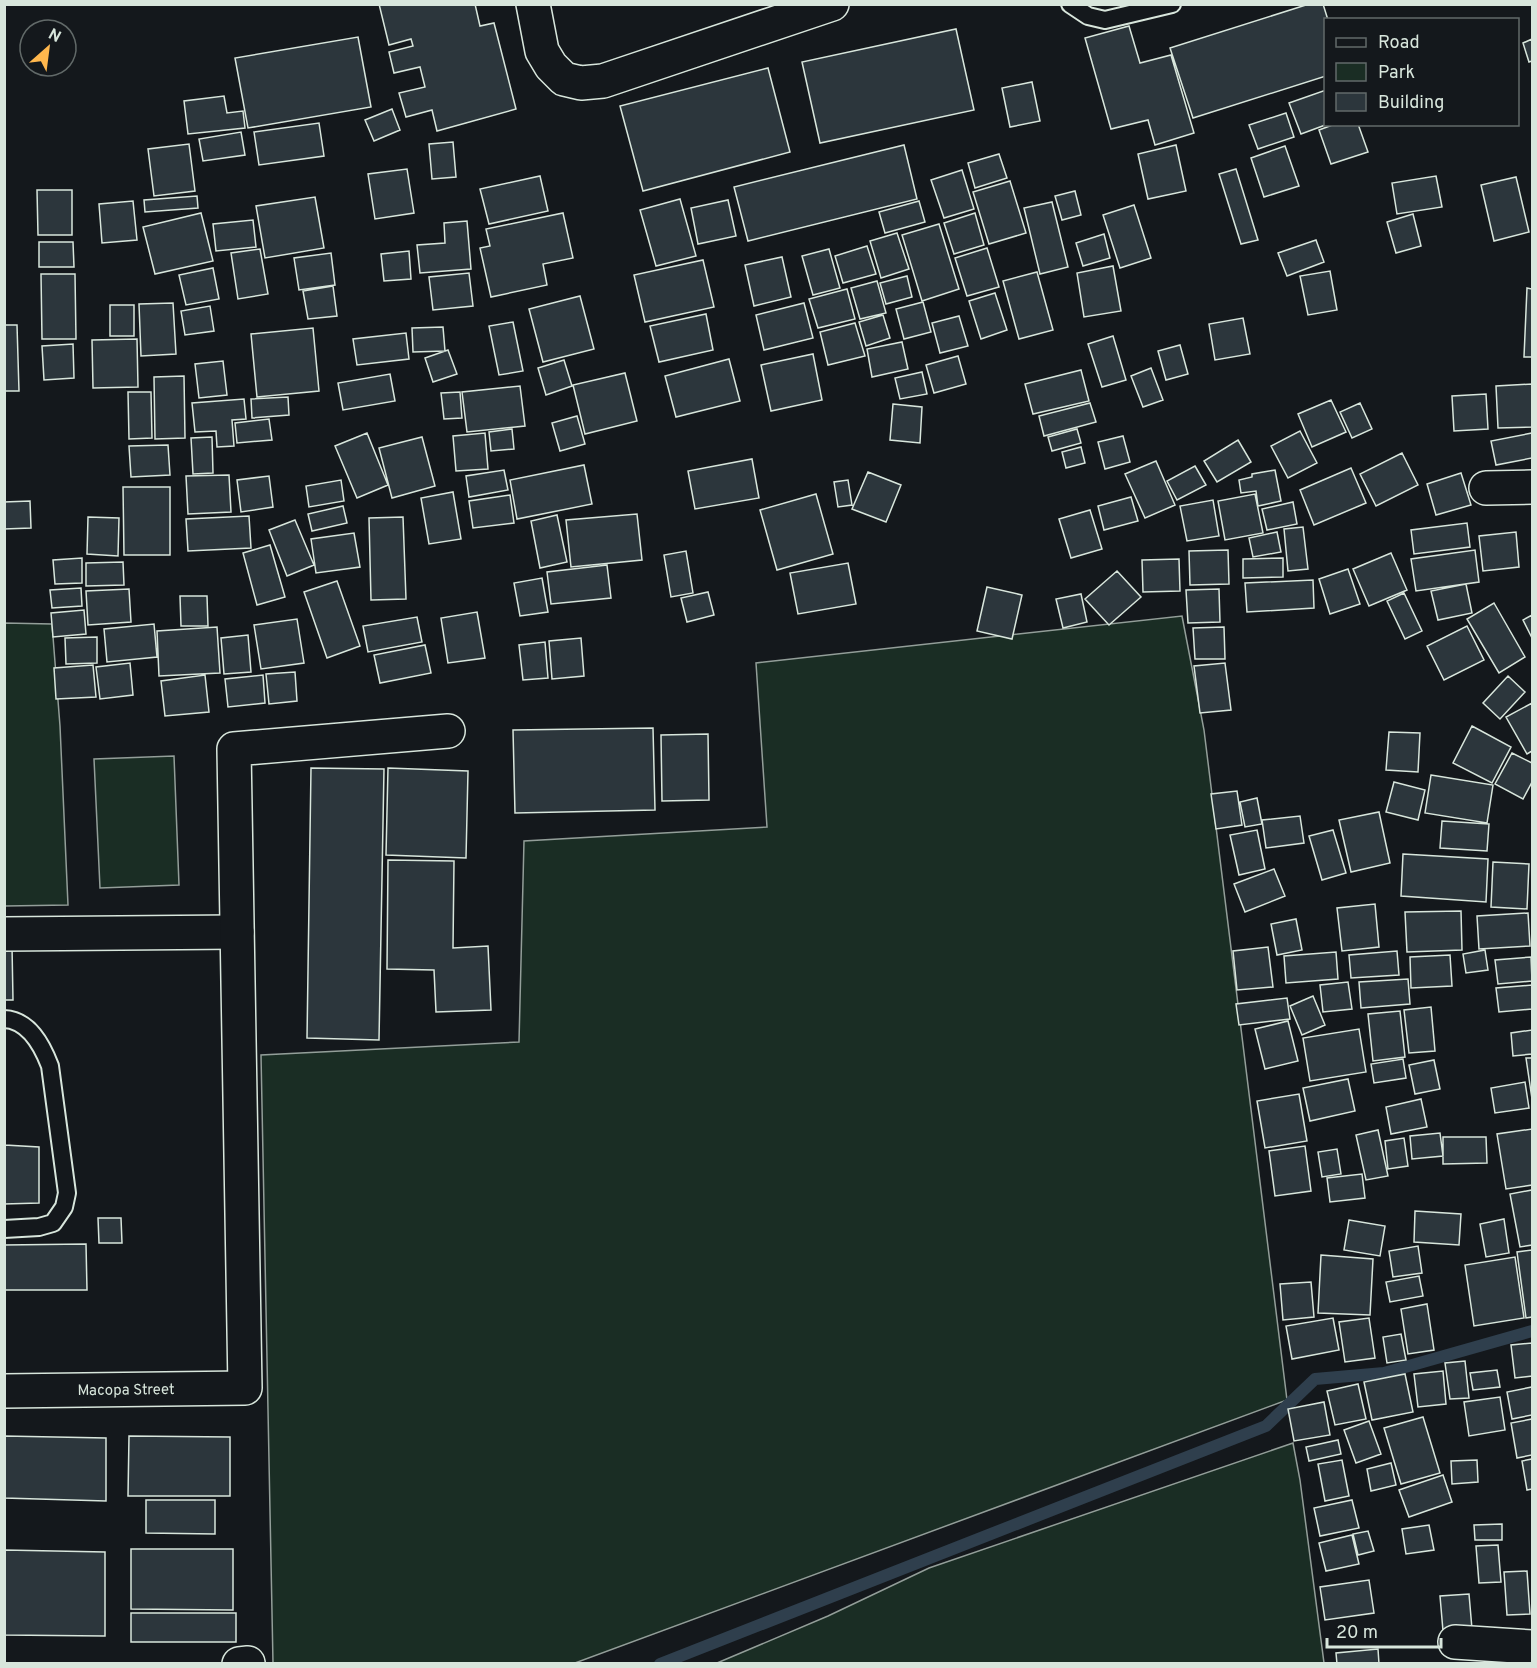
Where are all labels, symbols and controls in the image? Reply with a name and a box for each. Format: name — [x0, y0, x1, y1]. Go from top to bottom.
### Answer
north arrow — [18, 18, 78, 78]
legend — [1324, 18, 1519, 126]
text: N — [44, 25, 64, 48]
text: Road — [1378, 32, 1420, 55]
text: Park — [1378, 62, 1415, 85]
text: Building — [1378, 92, 1444, 115]
street label: Macopa Street — [77, 1381, 175, 1401]
scale bar — [1327, 1611, 1441, 1649]
text: 20 m — [1336, 1622, 1378, 1645]

